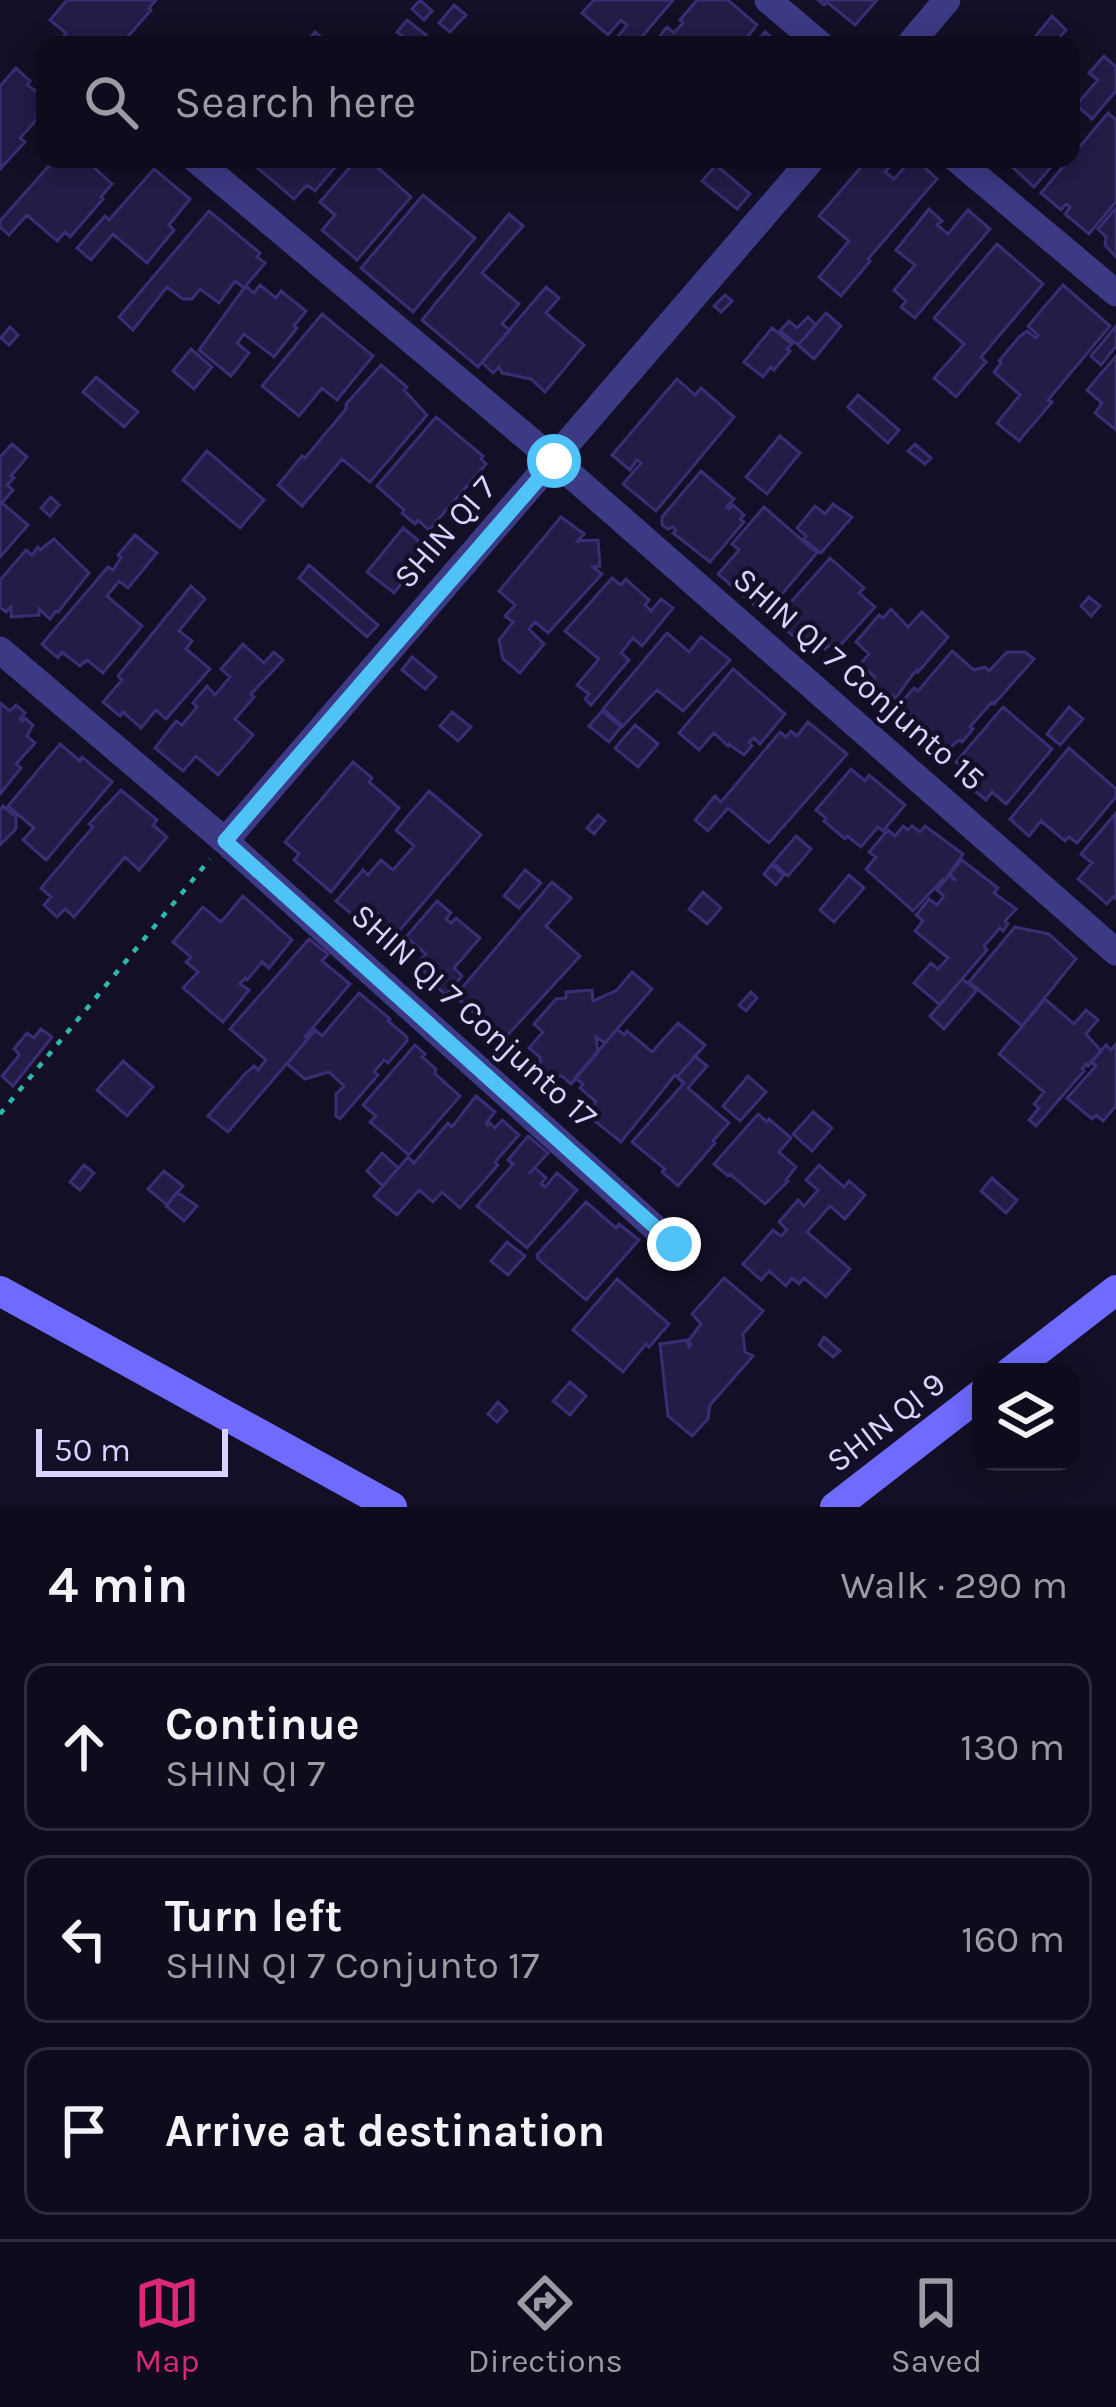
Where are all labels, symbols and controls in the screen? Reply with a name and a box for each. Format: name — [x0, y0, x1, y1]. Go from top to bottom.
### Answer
search box — [36, 36, 1080, 168]
icon: search — [78, 69, 144, 135]
text: Search here — [174, 76, 416, 128]
route start — [527, 434, 581, 488]
street label: SHIN QI 7 — [386, 468, 504, 596]
street label: SHIN QI 7 Conjunto 15 — [726, 560, 992, 798]
street label: SHIN QI 7 Conjunto 17 — [344, 896, 604, 1136]
route end — [647, 1217, 701, 1271]
map controls — [972, 1363, 1080, 1471]
button: layers — [972, 1363, 1080, 1471]
street label: SHIN QI 9 — [819, 1364, 953, 1480]
scale bar — [36, 1423, 228, 1476]
text: 50 m — [54, 1431, 131, 1469]
text: 4 min — [48, 1555, 188, 1615]
text: Walk · 290 m — [840, 1562, 1068, 1608]
text: Continue — [165, 1698, 360, 1750]
icon: ahead — [51, 1714, 117, 1780]
text: 130 m — [960, 1724, 1065, 1770]
text: SHIN QI 7 — [165, 1750, 325, 1796]
text: Turn left — [165, 1890, 342, 1942]
icon: left — [51, 1906, 117, 1972]
text: 160 m — [961, 1916, 1065, 1962]
text: SHIN QI 7 Conjunto 17 — [165, 1942, 539, 1988]
icon: arrive — [51, 2098, 117, 2164]
text: Arrive at destination — [165, 2105, 605, 2157]
tab: Map — [134, 2270, 200, 2380]
tab: Directions — [468, 2270, 623, 2380]
tab: Saved — [891, 2270, 982, 2380]

